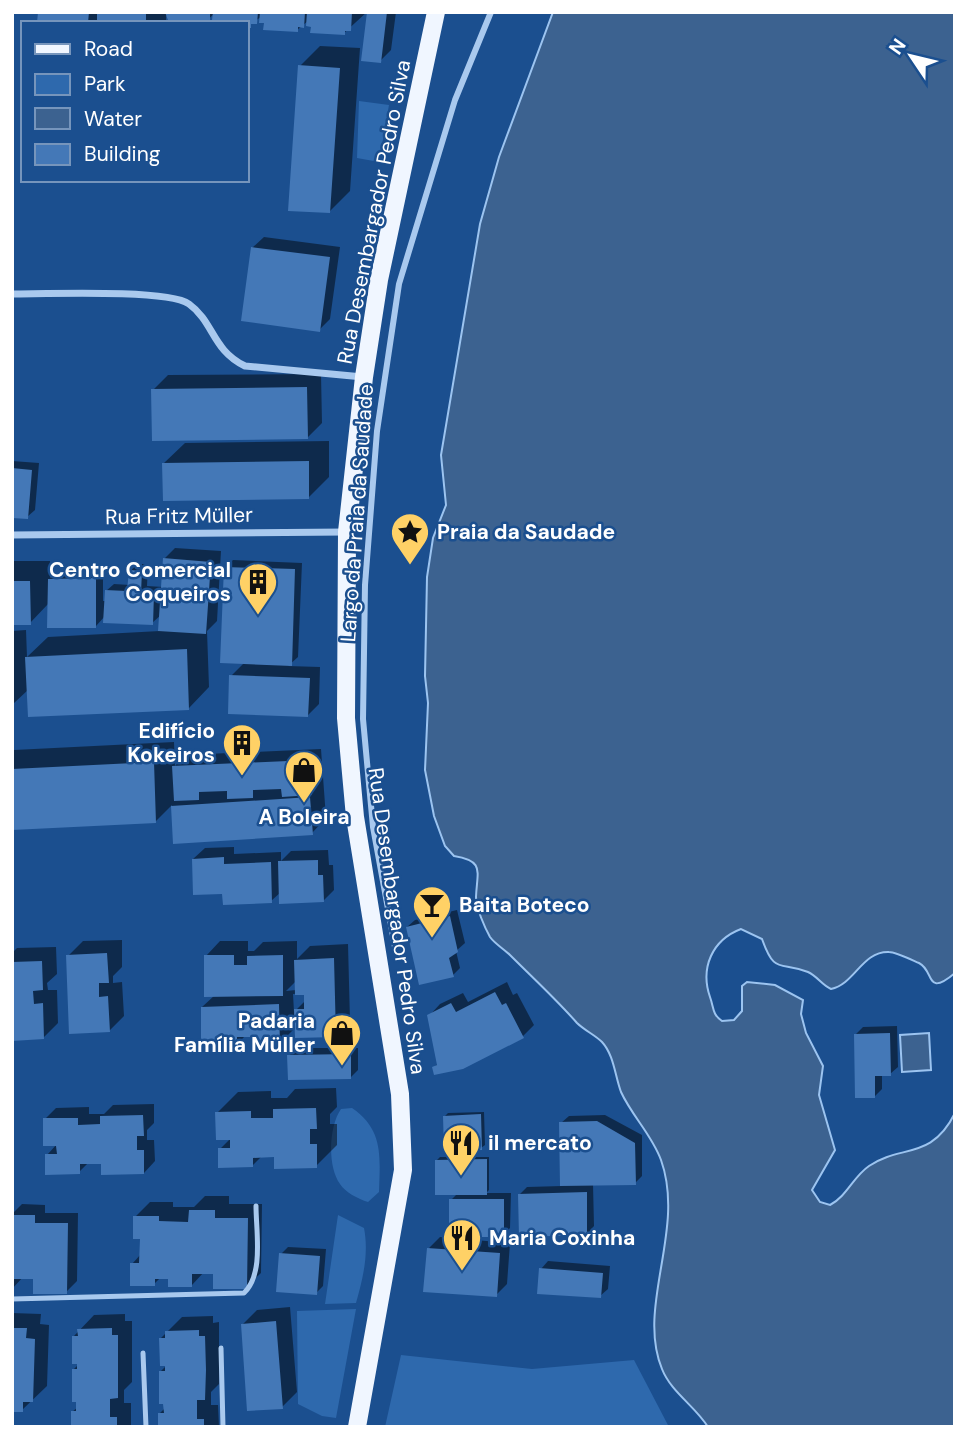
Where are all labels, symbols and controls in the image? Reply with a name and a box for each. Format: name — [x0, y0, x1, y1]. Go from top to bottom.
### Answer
legend — [21, 21, 248, 182]
north arrow — [876, 21, 946, 91]
text: N — [883, 34, 912, 59]
text: Road — [84, 35, 133, 63]
street label: Rua Desembargador Pedro Silva — [331, 58, 417, 366]
text: Park — [84, 70, 126, 98]
text: Water — [84, 105, 142, 133]
text: Building — [84, 140, 161, 168]
street label: Largo da Praia da Saudade — [334, 383, 380, 643]
street label: Rua Fritz Müller — [105, 501, 253, 531]
place icon: Praia da Saudade — [389, 511, 431, 566]
place label: Praia da Saudade — [437, 518, 615, 546]
place label: Centro Comercial Coqueiros — [49, 556, 231, 608]
building icon: Centro Comercial Coqueiros — [237, 561, 279, 616]
place label: Edifício Kokeiros — [127, 717, 215, 769]
building icon: Edifício Kokeiros — [221, 722, 263, 777]
shop icon: A Boleira — [283, 749, 325, 804]
street label: Rua Desembargador Pedro Silva — [362, 766, 432, 1076]
place label: A Boleira — [259, 803, 349, 831]
bar icon: Baita Boteco — [411, 884, 453, 939]
place label: Baita Boteco — [459, 891, 590, 919]
place label: Padaria Família Müller — [174, 1007, 315, 1059]
shop icon: Padaria Família Müller — [321, 1012, 363, 1067]
restaurant icon: il mercato — [440, 1122, 482, 1177]
place label: il mercato — [488, 1129, 592, 1157]
restaurant icon: Maria Coxinha — [441, 1217, 483, 1272]
place label: Maria Coxinha — [489, 1224, 635, 1252]

